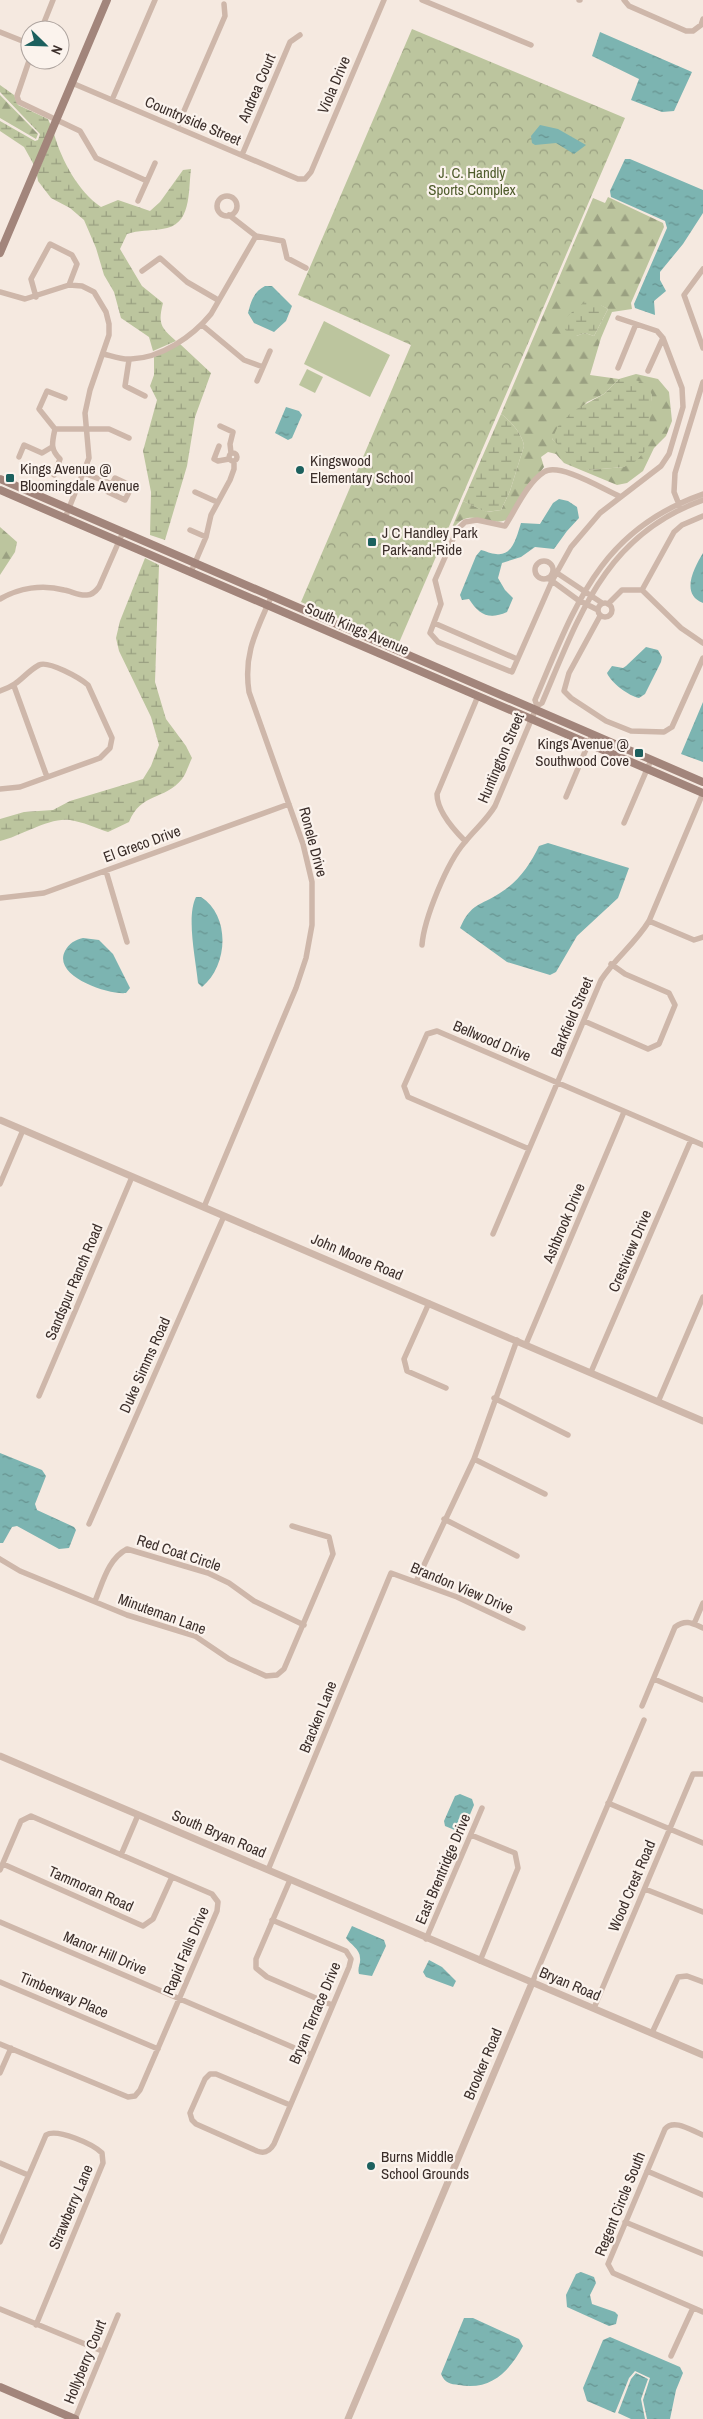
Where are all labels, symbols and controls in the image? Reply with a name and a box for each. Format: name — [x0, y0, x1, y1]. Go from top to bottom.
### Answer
north arrow — [20, 20, 70, 70]
text: N — [47, 43, 67, 57]
street label: Andrea Court — [232, 49, 281, 126]
street label: Viola Drive — [312, 53, 355, 117]
street label: Countryside Street — [142, 91, 245, 150]
park label: J. C. Handly Sports Complex — [428, 162, 517, 200]
place label: Kingswood Elementary School — [310, 450, 413, 488]
place label: Kings Avenue @ Bloomingdale Avenue — [20, 458, 140, 496]
marker: Kingswood Elementary School — [294, 464, 306, 476]
marker: Kings Avenue @ Bloomingdale Avenue — [4, 472, 16, 484]
place label: J C Handley Park Park-and-Ride — [382, 522, 479, 560]
marker: J C Handley Park Park-and-Ride — [366, 536, 378, 548]
street label: South Kings Avenue — [302, 597, 413, 660]
street label: Huntington Street — [472, 709, 529, 806]
place label: Kings Avenue @ Southwood Cove — [535, 733, 629, 771]
marker: Kings Avenue @ Southwood Cove — [633, 747, 645, 759]
street label: Ronele Drive — [294, 804, 333, 879]
street label: El Greco Drive — [100, 820, 183, 867]
street label: Barkfield Street — [545, 973, 598, 1060]
street label: Bellwood Drive — [450, 1015, 535, 1066]
street label: Ashbrook Drive — [537, 1180, 590, 1267]
street label: Crestview Drive — [603, 1206, 656, 1295]
street label: Sandspur Ranch Road — [40, 1220, 108, 1343]
street label: John Moore Road — [308, 1228, 406, 1285]
street label: Duke Simms Road — [114, 1313, 175, 1416]
street label: Red Coat Circle — [134, 1529, 224, 1576]
street label: Brandon View Drive — [408, 1556, 517, 1619]
street label: Minuteman Lane — [115, 1588, 209, 1639]
street label: Bracken Lane — [294, 1678, 342, 1756]
street label: South Bryan Road — [169, 1804, 270, 1863]
street label: East Brentridge Drive — [410, 1810, 475, 1927]
street label: Wood Crest Road — [603, 1837, 660, 1935]
street label: Tammoran Road — [45, 1860, 137, 1917]
street label: Rapid Falls Drive — [157, 1903, 214, 1998]
street label: Manor Hill Drive — [60, 1926, 150, 1980]
street label: Bryan Terrace Drive — [284, 1958, 346, 2067]
street label: Bryan Road — [536, 1961, 604, 2006]
street label: Timberway Place — [16, 1966, 112, 2023]
street label: Brooker Road — [458, 2025, 507, 2103]
place label: Burns Middle School Grounds — [381, 2146, 469, 2184]
street label: Regent Circle South — [589, 2149, 650, 2259]
marker: Burns Middle School Grounds — [365, 2160, 377, 2172]
street label: Strawberry Lane — [43, 2161, 98, 2252]
street label: Hollyberry Court — [58, 2316, 111, 2407]

